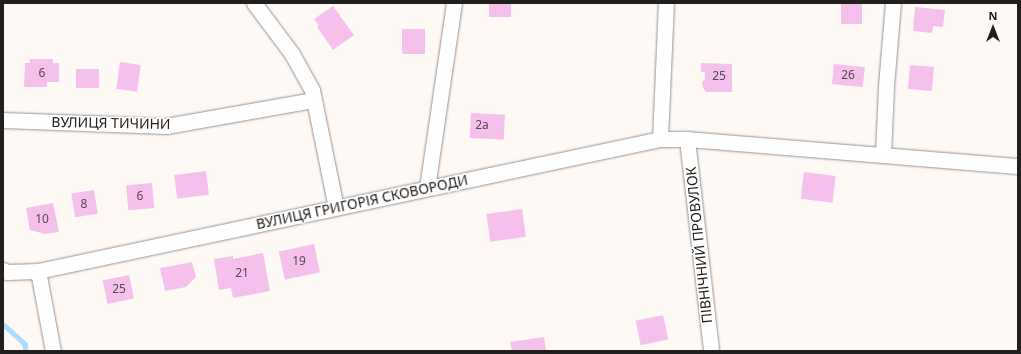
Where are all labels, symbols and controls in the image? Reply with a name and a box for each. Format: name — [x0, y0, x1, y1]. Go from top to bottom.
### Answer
north arrow — [973, 8, 1013, 48]
text: N — [989, 8, 997, 23]
house number: 6 — [39, 66, 45, 80]
house number: 26 — [841, 68, 855, 82]
house number: 25 — [712, 69, 726, 83]
street label: ВУЛИЦЯ ТИЧИНИ — [51, 114, 171, 132]
house number: 2а — [475, 118, 489, 132]
street label: ПІВНІЧНИЙ ПРОВУЛОК — [682, 166, 716, 324]
street label: ВУЛИЦЯ ГРИГОРІЯ СКОВОРОДИ — [255, 171, 469, 233]
house number: 6 — [137, 189, 143, 203]
house number: 8 — [81, 197, 87, 211]
house number: 10 — [35, 212, 49, 226]
house number: 19 — [292, 254, 306, 268]
house number: 21 — [235, 266, 249, 280]
house number: 25 — [112, 282, 126, 296]

